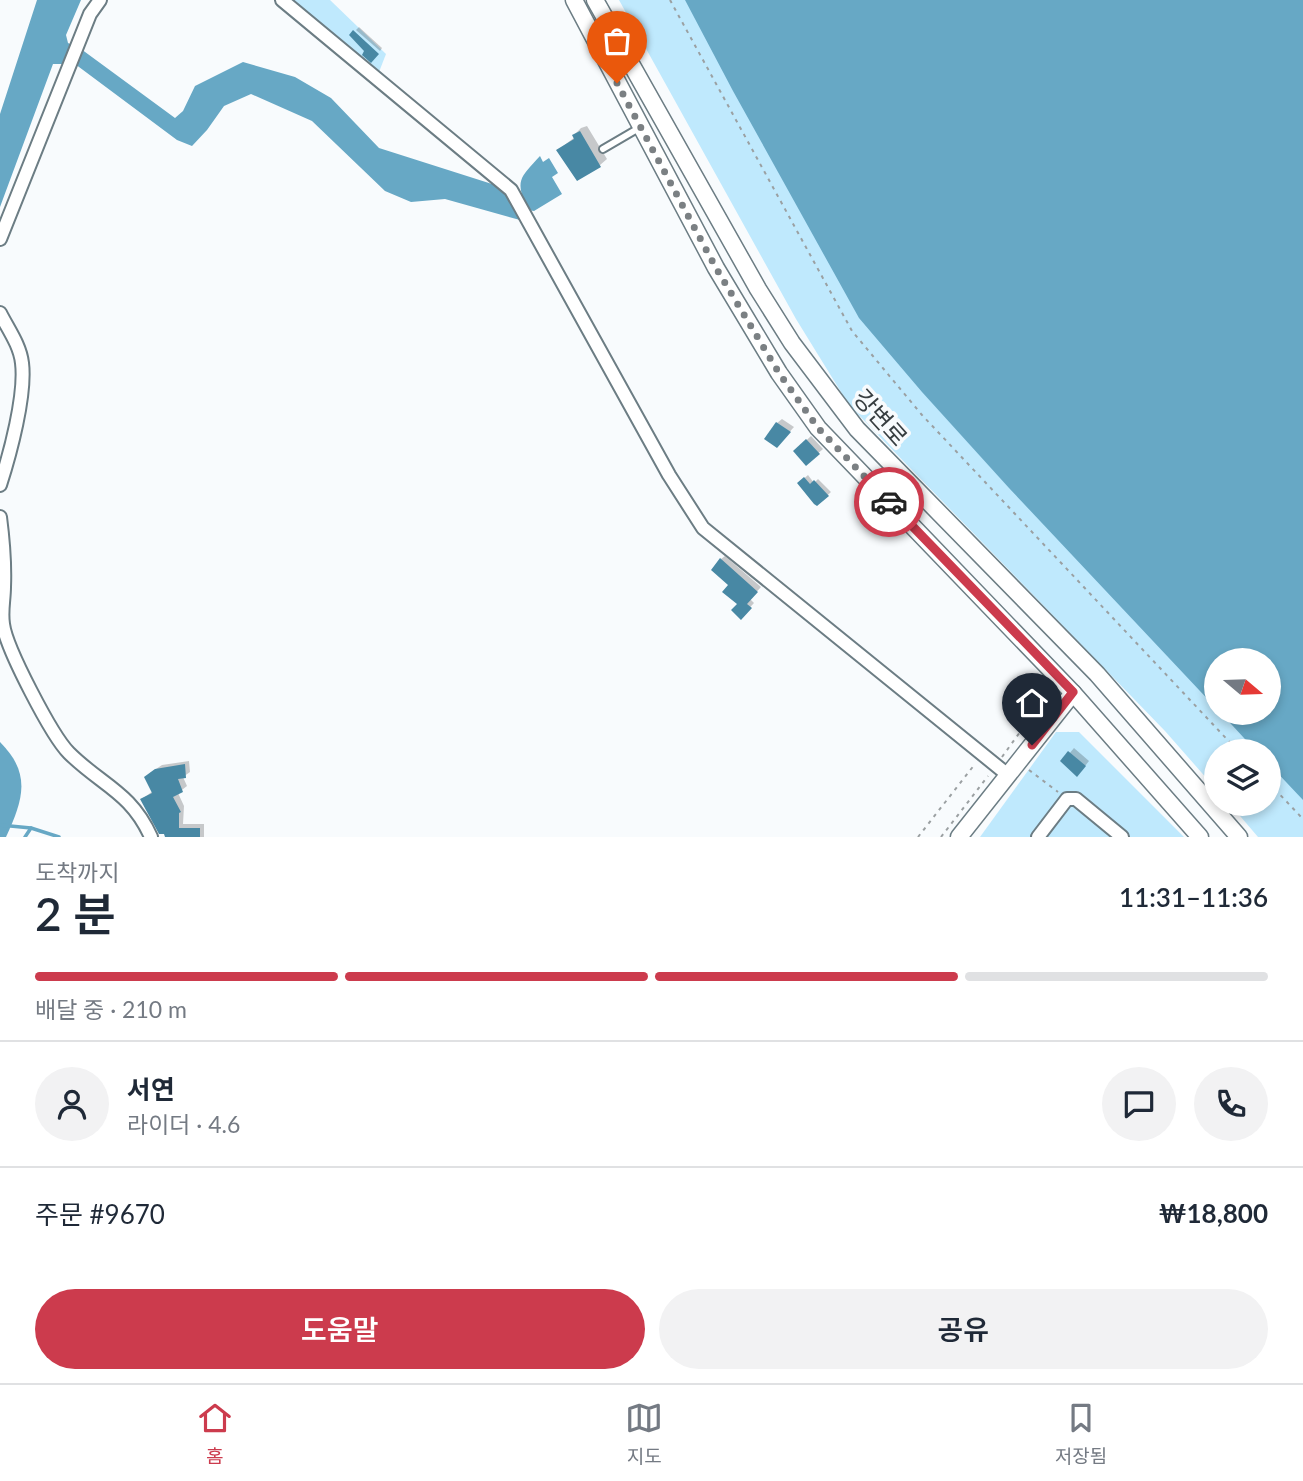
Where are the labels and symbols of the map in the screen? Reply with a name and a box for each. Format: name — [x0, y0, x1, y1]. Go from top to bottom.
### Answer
pin — [587, 11, 647, 83]
street label: 강변로 — [848, 383, 914, 451]
courier — [854, 467, 924, 537]
north arrow — [1204, 648, 1281, 724]
pin — [1002, 673, 1062, 745]

